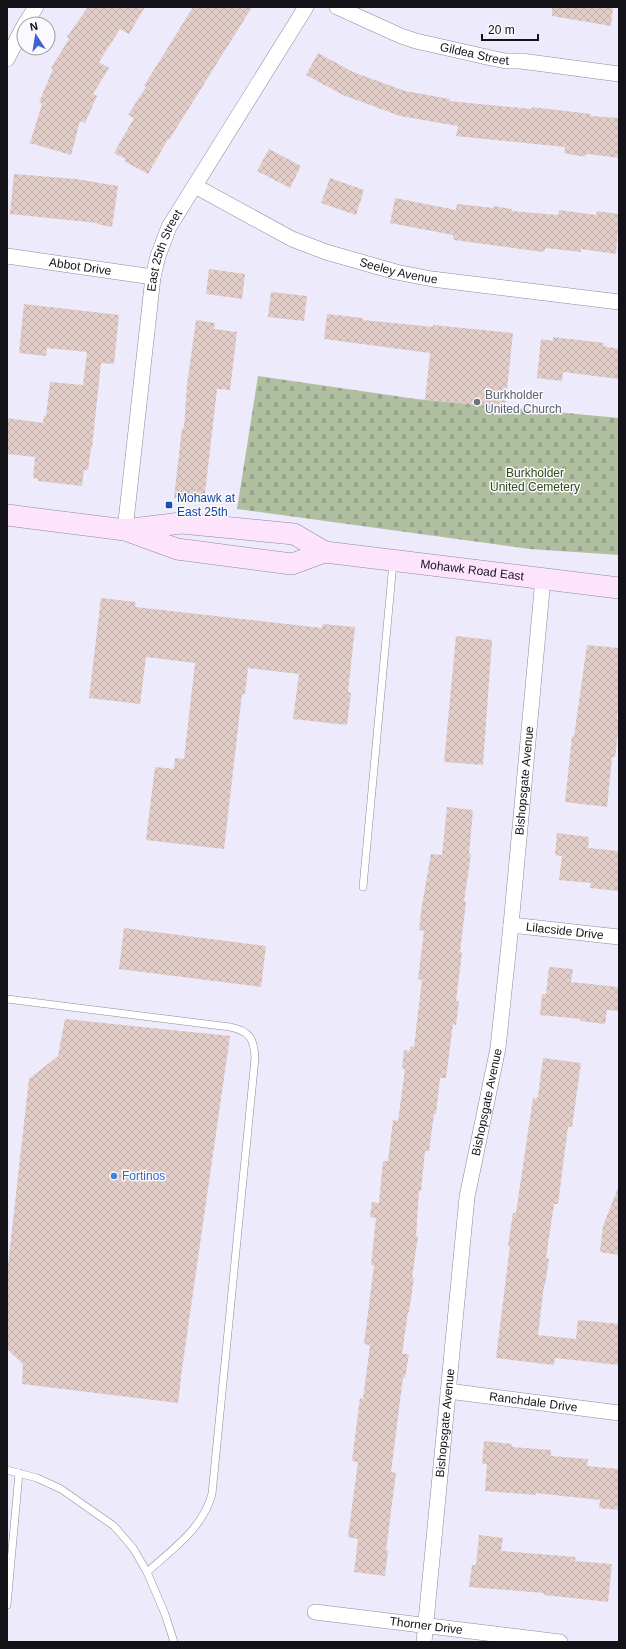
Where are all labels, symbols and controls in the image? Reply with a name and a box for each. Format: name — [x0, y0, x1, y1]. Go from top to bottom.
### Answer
north arrow — [16, 16, 56, 56]
scale bar — [482, 16, 538, 42]
text: N — [29, 20, 39, 33]
text: 20 m — [488, 23, 515, 37]
street label: Gildea Street — [439, 40, 509, 68]
street label: East 25th Street — [144, 207, 185, 292]
street label: Abbot Drive — [48, 255, 113, 278]
street label: Seeley Avenue — [358, 255, 439, 287]
place label: Burkholder United Church — [485, 388, 562, 416]
marker: Burkholder United Church — [472, 397, 482, 407]
park label: Burkholder United Cemetery — [490, 466, 580, 494]
place label: Mohawk at East 25th — [177, 491, 236, 519]
marker: Mohawk at East 25th — [164, 500, 174, 510]
street label: Mohawk Road East — [420, 557, 525, 583]
street label: Bishopsgate Avenue — [512, 725, 536, 836]
street label: Lilacside Drive — [525, 920, 605, 942]
street label: Bishopsgate Avenue — [469, 1047, 505, 1157]
place label: Fortinos — [122, 1169, 165, 1183]
marker: Fortinos — [109, 1171, 119, 1181]
street label: Bishopsgate Avenue — [433, 1368, 457, 1478]
street label: Ranchdale Drive — [488, 1389, 579, 1415]
street label: Thorner Drive — [389, 1614, 464, 1637]

